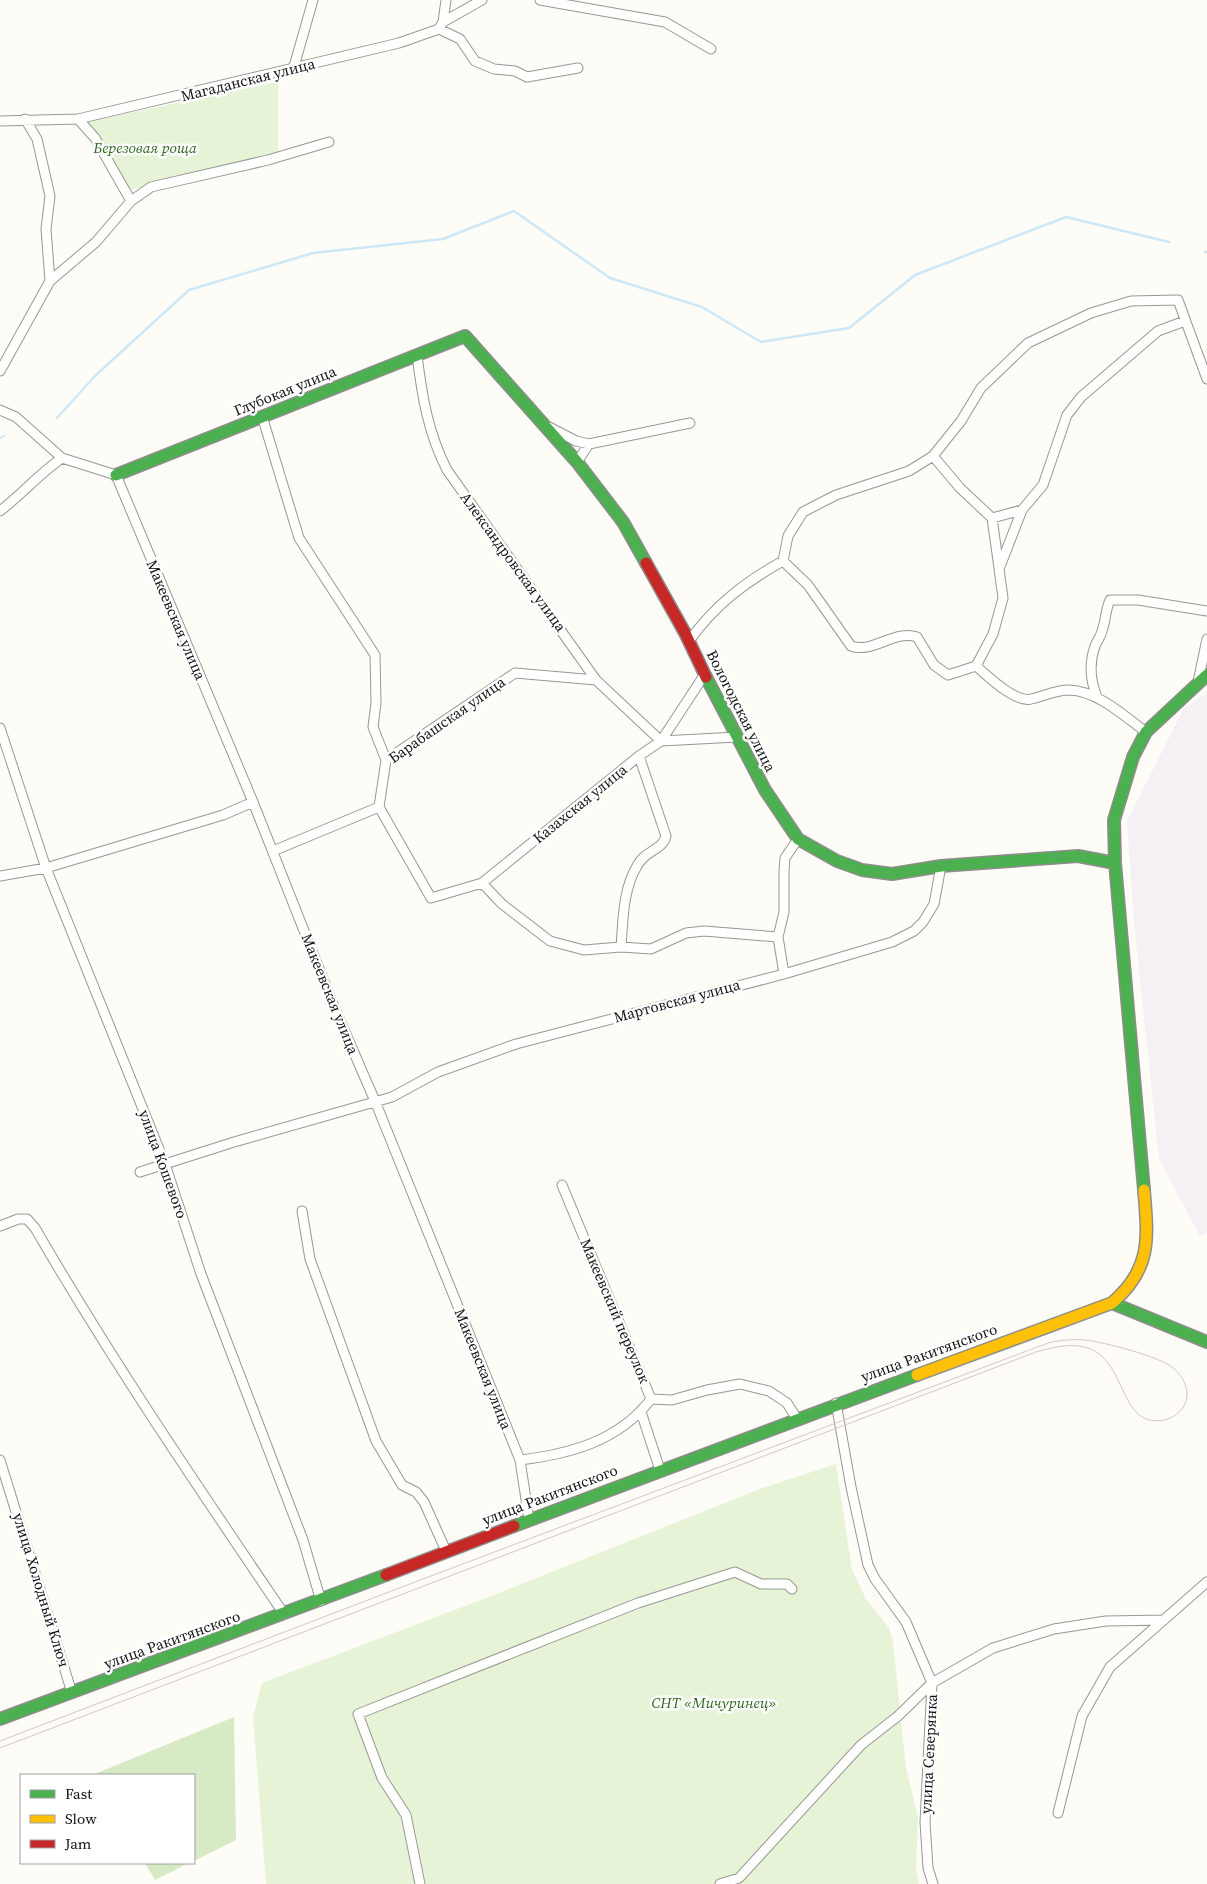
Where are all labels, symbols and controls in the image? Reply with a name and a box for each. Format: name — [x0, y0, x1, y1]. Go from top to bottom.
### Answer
street label: Магаданская улица — [179, 53, 317, 106]
park label: Березовая роща — [92, 137, 197, 158]
street label: Глубокая улица — [230, 360, 340, 421]
street label: Александровская улица — [455, 488, 572, 636]
street label: Макеевская улица — [142, 557, 211, 683]
street label: Вологодская улица — [702, 646, 781, 776]
street label: Барабашская улица — [384, 671, 510, 768]
street label: Казахская улица — [528, 759, 632, 848]
street label: Макеевская улица — [297, 930, 364, 1058]
street label: Мартовская улица — [611, 973, 743, 1027]
street label: улица Кошевого — [134, 1106, 193, 1221]
street label: Макеевский переулок — [575, 1235, 656, 1387]
street label: Макеевская улица — [450, 1305, 517, 1433]
street label: улица Ракитянского — [858, 1318, 1000, 1387]
street label: улица Ракитянского — [479, 1459, 621, 1530]
street label: улица Холодный Ключ — [8, 1510, 75, 1670]
street label: улица Ракитянского — [101, 1605, 243, 1674]
park label: СНТ «Мичуринец» — [651, 1692, 777, 1713]
street label: улица Северянка — [915, 1693, 942, 1814]
legend — [20, 1774, 195, 1864]
text: Fast — [65, 1783, 92, 1804]
text: Slow — [65, 1808, 97, 1829]
text: Jam — [64, 1833, 92, 1854]

